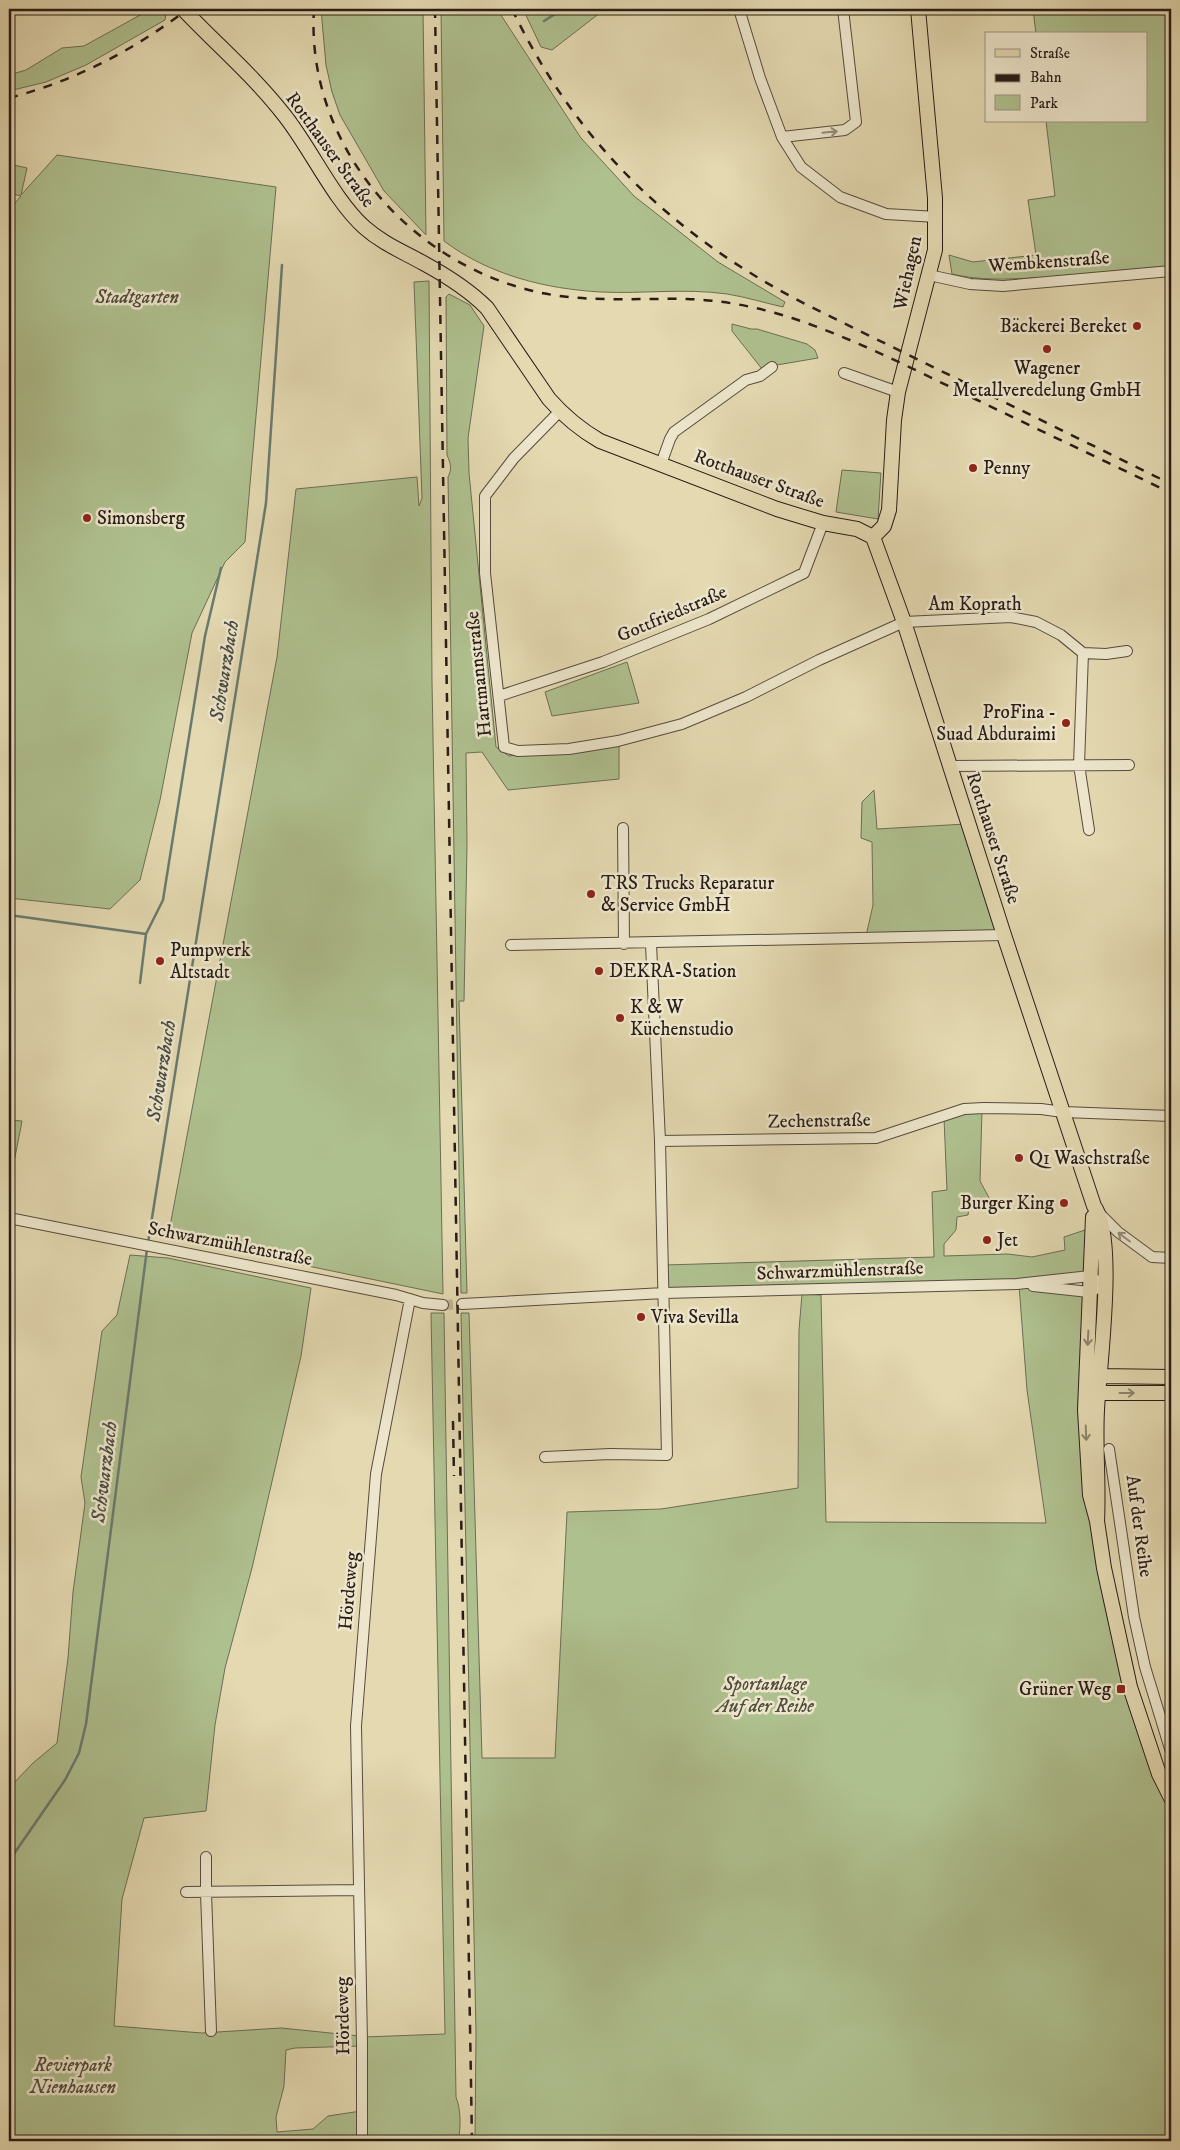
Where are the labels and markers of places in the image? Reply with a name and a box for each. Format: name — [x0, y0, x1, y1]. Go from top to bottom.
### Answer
place label: Bäckerei Bereket — [1000, 315, 1127, 338]
marker: Bäckerei Bereket — [1131, 320, 1143, 332]
marker: Wagener Metallveredelung GmbH — [1041, 343, 1053, 355]
place label: Wagener Metallveredelung GmbH — [952, 357, 1142, 402]
place label: Penny — [983, 457, 1031, 480]
marker: Penny — [967, 462, 979, 474]
place label: Simonsberg — [97, 507, 185, 530]
marker: Simonsberg — [81, 512, 93, 524]
place label: ProFina - Suad Abduraimi — [936, 701, 1056, 746]
marker: ProFina - Suad Abduraimi — [1060, 717, 1072, 729]
place label: TRS Trucks Reparatur & Service GmbH — [601, 872, 774, 917]
marker: TRS Trucks Reparatur & Service GmbH — [585, 888, 597, 900]
place label: Pumpwerk Altstadt — [170, 939, 251, 984]
marker: Pumpwerk Altstadt — [154, 955, 166, 967]
place label: DEKRA-Station — [609, 960, 737, 983]
marker: DEKRA-Station — [593, 965, 605, 977]
place label: K & W Küchenstudio — [630, 996, 733, 1041]
marker: K & W Küchenstudio — [614, 1012, 626, 1024]
place label: Q1 Waschstraße — [1029, 1147, 1150, 1170]
marker: Q1 Waschstraße — [1013, 1152, 1025, 1164]
place label: Burger King — [960, 1192, 1055, 1215]
marker: Burger King — [1058, 1197, 1070, 1209]
place label: Jet — [995, 1229, 1018, 1252]
marker: Jet — [981, 1234, 993, 1246]
place label: Viva Sevilla — [650, 1306, 739, 1329]
marker: Viva Sevilla — [635, 1311, 647, 1323]
place label: Grüner Weg — [1019, 1678, 1112, 1701]
marker: Grüner Weg — [1115, 1683, 1127, 1695]

